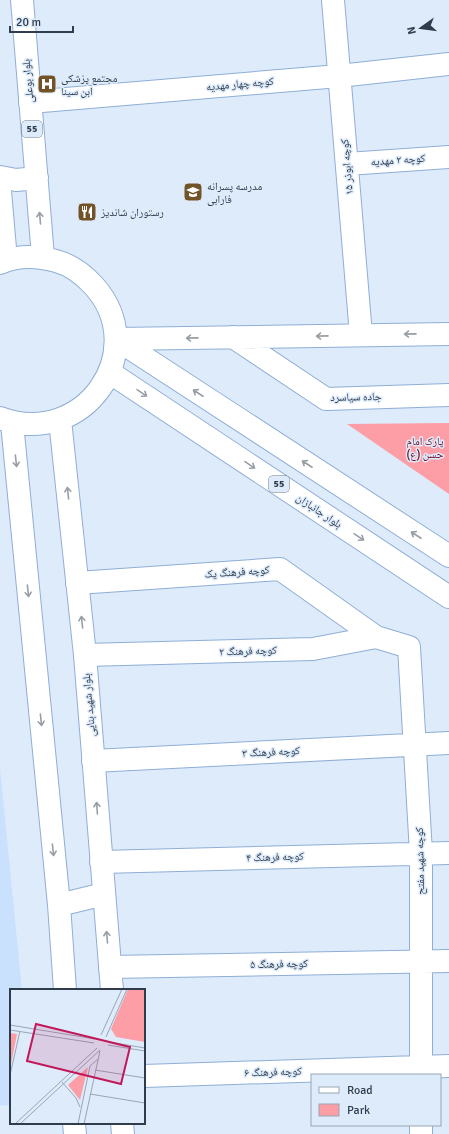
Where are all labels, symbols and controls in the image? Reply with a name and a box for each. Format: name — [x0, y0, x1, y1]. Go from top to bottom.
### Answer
scale bar — [10, 8, 73, 34]
north arrow — [401, 8, 441, 48]
text: 20 m — [16, 15, 41, 30]
text: N — [405, 25, 419, 36]
street label: بلوار بوعلی — [20, 58, 36, 104]
place label: مجتمع پزشکی ابن سینا — [61, 72, 118, 98]
hospital icon: مجتمع پزشکی ابن سینا — [36, 73, 58, 95]
street label: کوچه چهار مهدیه — [206, 75, 275, 93]
road number: 55 — [22, 121, 42, 137]
street label: کوچه ابوذر ۱۵ — [338, 138, 356, 195]
street label: کوچه ۲ مهدیه — [370, 152, 426, 168]
place label: مدرسه پسرانه فارابی — [207, 180, 262, 206]
school or university icon: مدرسه پسرانه فارابی — [182, 181, 204, 203]
restaurant icon: رستوران شاندیز — [76, 201, 98, 223]
place label: رستوران شاندیز — [100, 206, 164, 219]
one-way arrow — [36, 212, 43, 225]
one-way arrow — [404, 331, 417, 338]
one-way arrow — [316, 332, 329, 340]
one-way arrow — [186, 334, 199, 342]
one-way arrow — [136, 389, 147, 397]
one-way arrow — [193, 389, 204, 397]
street label: جاده سیاسرد — [330, 390, 382, 404]
park label: پارک امام حسن (ع) — [406, 435, 444, 461]
one-way arrow — [12, 454, 19, 467]
one-way arrow — [302, 460, 313, 468]
one-way arrow — [245, 461, 256, 469]
road number: 55 — [269, 476, 289, 492]
one-way arrow — [64, 487, 71, 500]
street label: بلوار جانبازان — [294, 491, 344, 531]
one-way arrow — [410, 530, 422, 538]
one-way arrow — [353, 533, 364, 541]
street label: کوچه فرهنگ یک — [204, 563, 270, 581]
one-way arrow — [25, 584, 32, 597]
one-way arrow — [78, 616, 85, 629]
street label: کوچه فرهنگ ۲ — [219, 643, 278, 659]
street label: بلوار شهید بنایی — [80, 673, 98, 737]
one-way arrow — [37, 713, 44, 726]
street label: کوچه فرهنگ ۳ — [242, 744, 301, 760]
one-way arrow — [94, 802, 101, 815]
street label: کوچه شهید مفتح — [413, 827, 427, 895]
one-way arrow — [50, 843, 57, 856]
street label: کوچه فرهنگ ۴ — [246, 849, 305, 865]
one-way arrow — [104, 931, 111, 944]
street label: کوچه فرهنگ ۵ — [250, 957, 308, 971]
inset map — [10, 989, 145, 1124]
street label: کوچه فرهنگ ۶ — [244, 1064, 303, 1080]
legend — [311, 1074, 441, 1126]
text: Road — [347, 1083, 373, 1098]
text: Park — [347, 1103, 370, 1118]

